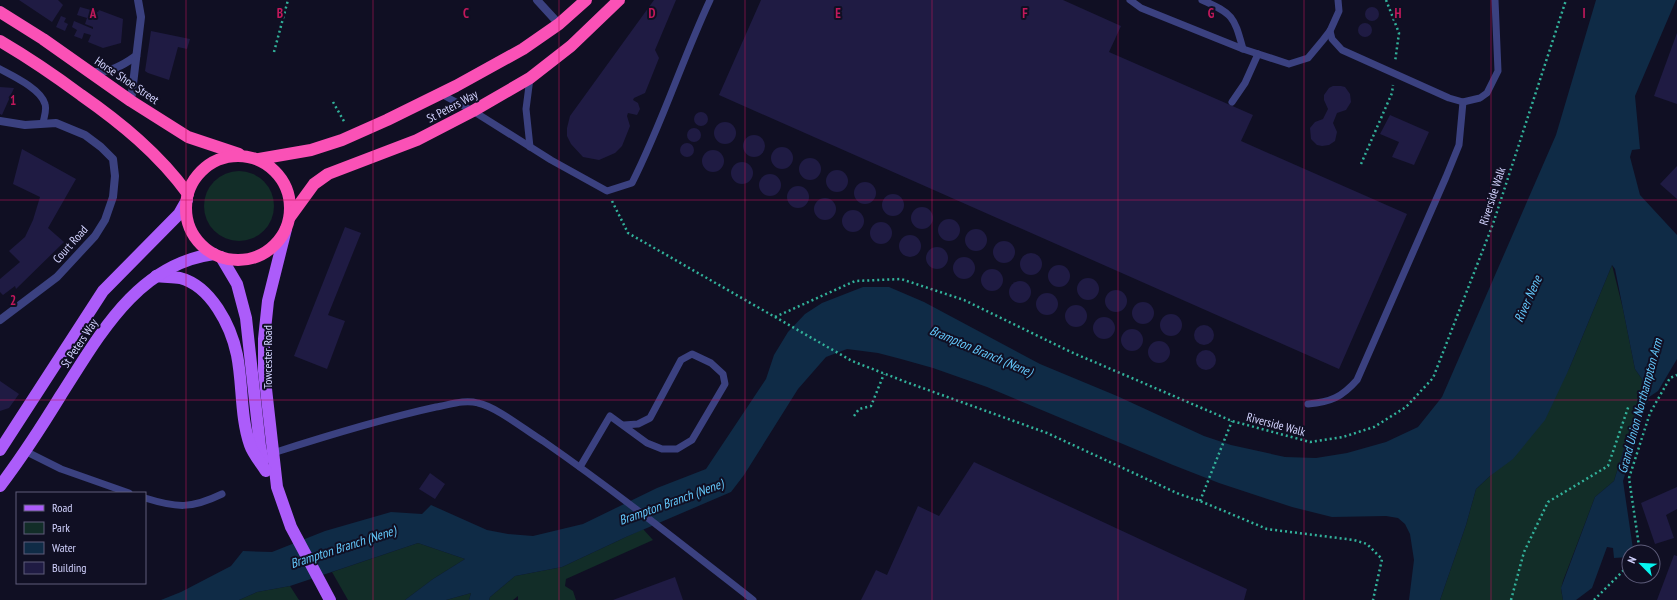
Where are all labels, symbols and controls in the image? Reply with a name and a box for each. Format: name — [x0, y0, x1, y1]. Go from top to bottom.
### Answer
text: A — [89, 5, 97, 22]
text: B — [277, 5, 283, 22]
text: C — [463, 5, 469, 22]
text: D — [649, 5, 656, 22]
text: E — [835, 5, 841, 22]
text: F — [1022, 5, 1028, 22]
text: G — [1208, 5, 1215, 22]
text: H — [1395, 5, 1402, 22]
text: I — [1582, 5, 1586, 22]
street label: Horse Shoe Street — [92, 53, 163, 107]
street label: St Peters Way — [424, 86, 481, 126]
text: 1 — [10, 92, 16, 109]
street label: Riverside Walk — [1476, 165, 1509, 227]
street label: Court Road — [49, 222, 91, 266]
water label: River Nene — [1510, 272, 1546, 325]
text: 2 — [10, 292, 16, 309]
street label: St Peters Way — [57, 315, 101, 370]
water label: Brampton Branch (Nene) — [927, 322, 1037, 381]
street label: Towcester Road — [260, 325, 275, 389]
water label: Grand Union Northampton Arm — [1614, 335, 1667, 475]
street label: Riverside Walk — [1245, 409, 1307, 439]
water label: Brampton Branch (Nene) — [617, 475, 727, 529]
legend — [16, 492, 146, 584]
text: Road — [52, 500, 72, 515]
text: Park — [52, 520, 70, 535]
water label: Brampton Branch (Nene) — [288, 521, 400, 572]
text: Water — [52, 540, 77, 555]
north arrow — [1621, 544, 1661, 584]
text: N — [1624, 554, 1639, 565]
text: Building — [52, 560, 87, 575]

